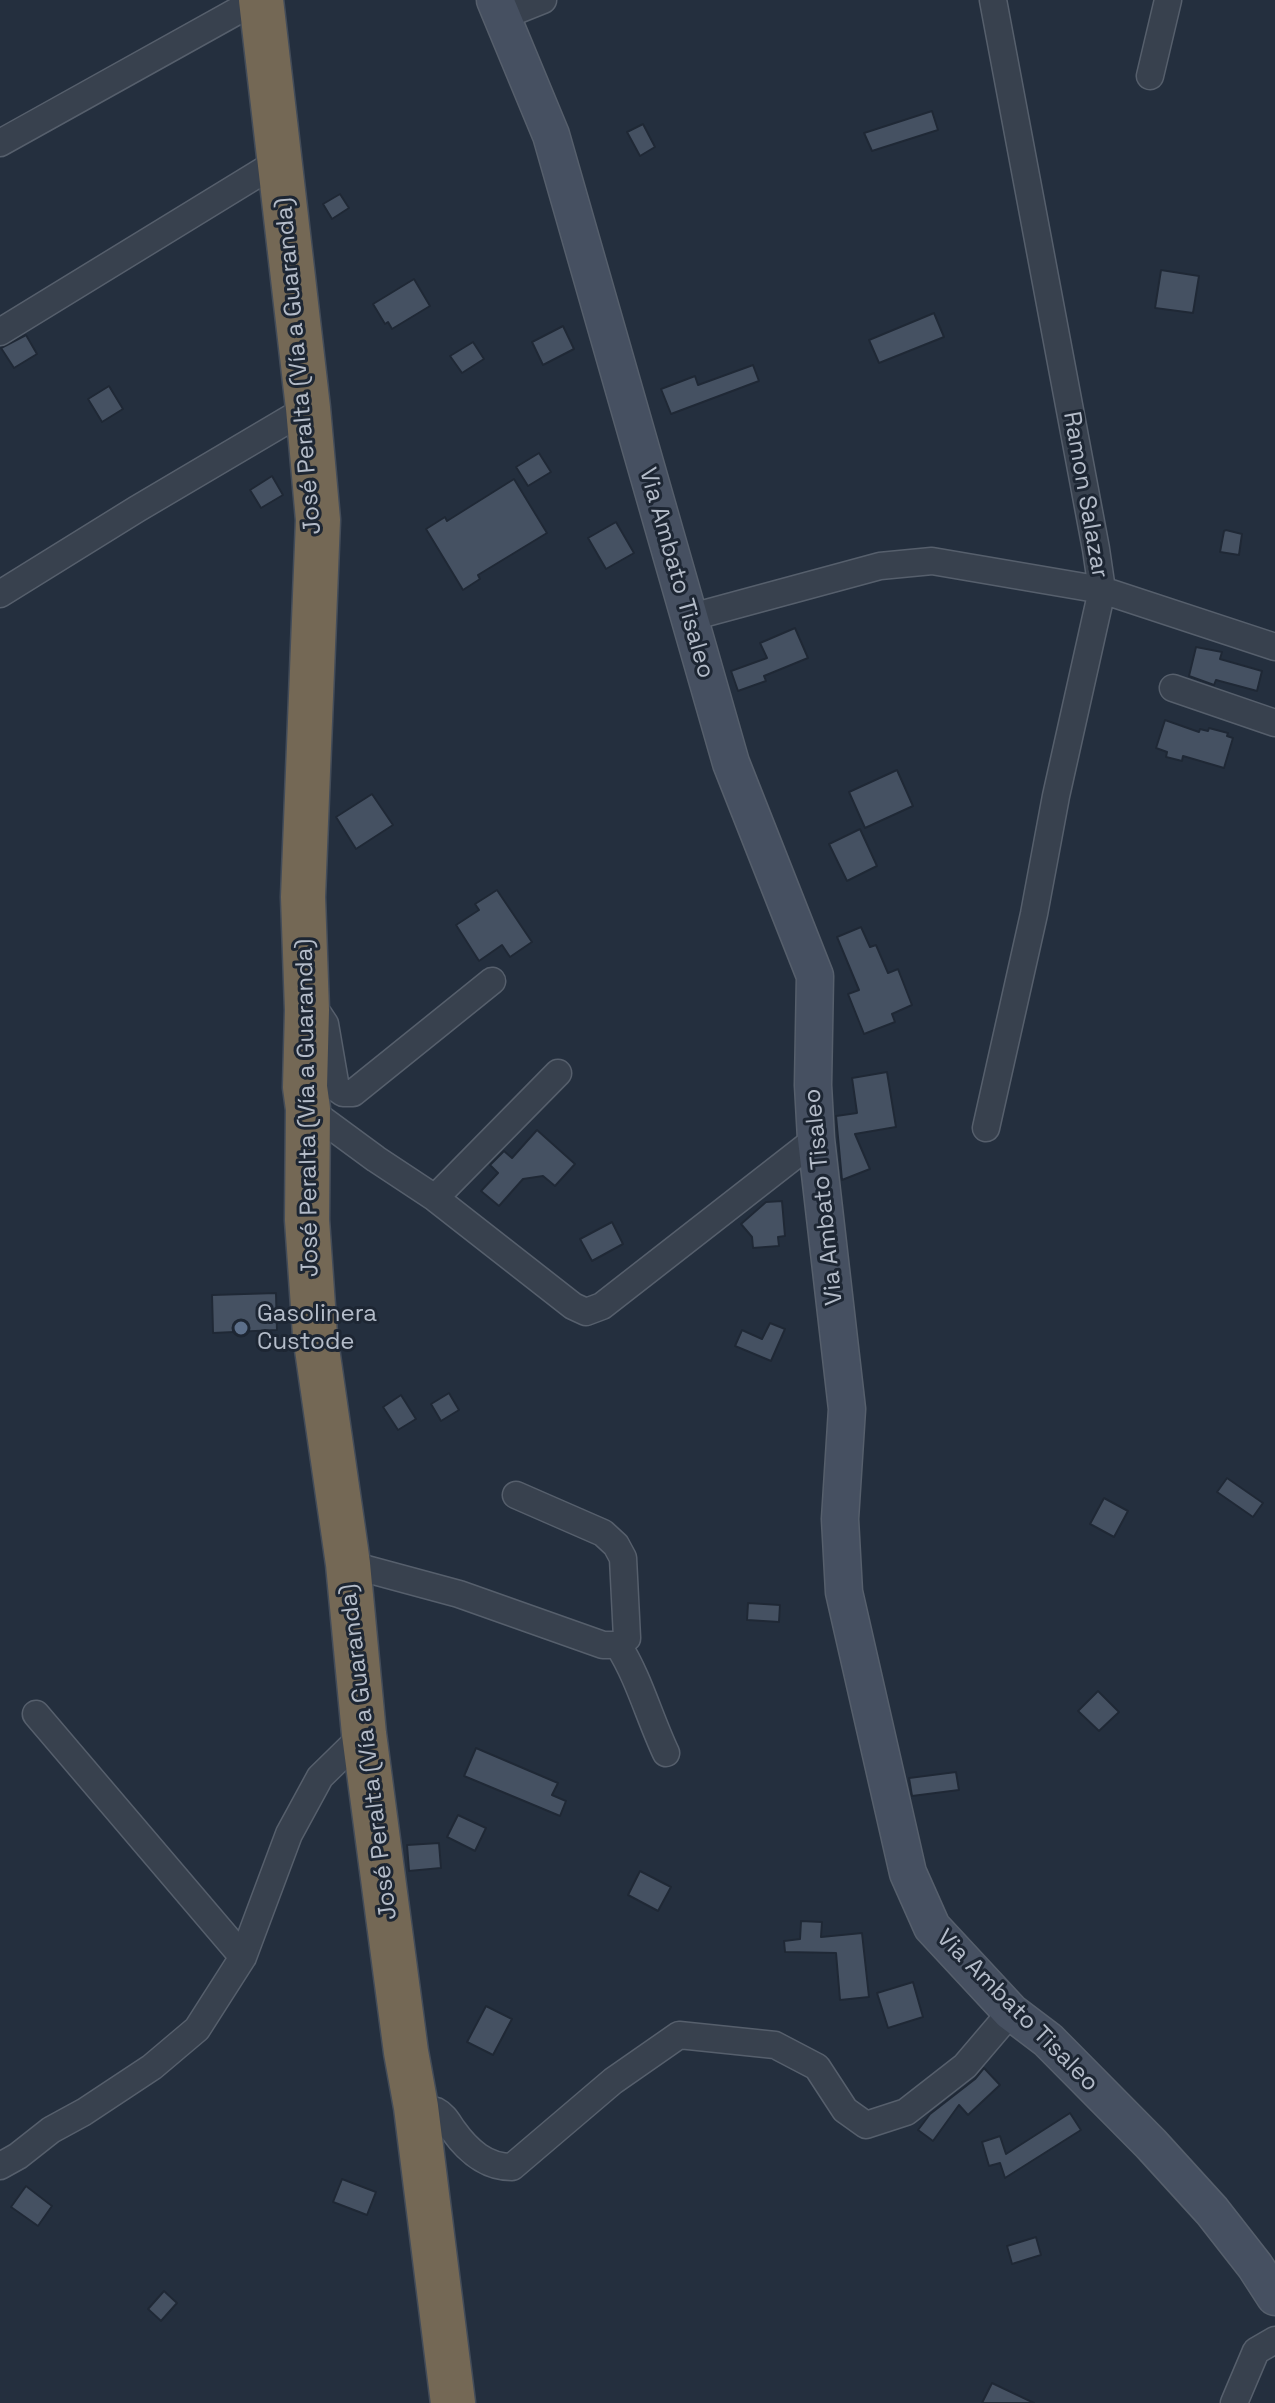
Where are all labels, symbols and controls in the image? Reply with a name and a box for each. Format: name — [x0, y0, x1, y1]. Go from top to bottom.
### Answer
street label: José Peralta (Vía a Guaranda) — [270, 196, 328, 536]
street label: Ramon Salazar — [1056, 409, 1114, 581]
street label: Via Ambato Tisaleo — [632, 464, 720, 682]
street label: José Peralta (Vía a Guaranda) — [291, 939, 325, 1277]
street label: Via Ambato Tisaleo — [798, 1087, 850, 1307]
place label: Gasolinera Custode — [257, 1300, 377, 1356]
marker: Gasolinera Custode — [232, 1319, 250, 1337]
street label: José Peralta (Vía a Guaranda) — [334, 1582, 404, 1922]
street label: Via Ambato Tisaleo — [930, 1924, 1104, 2098]

